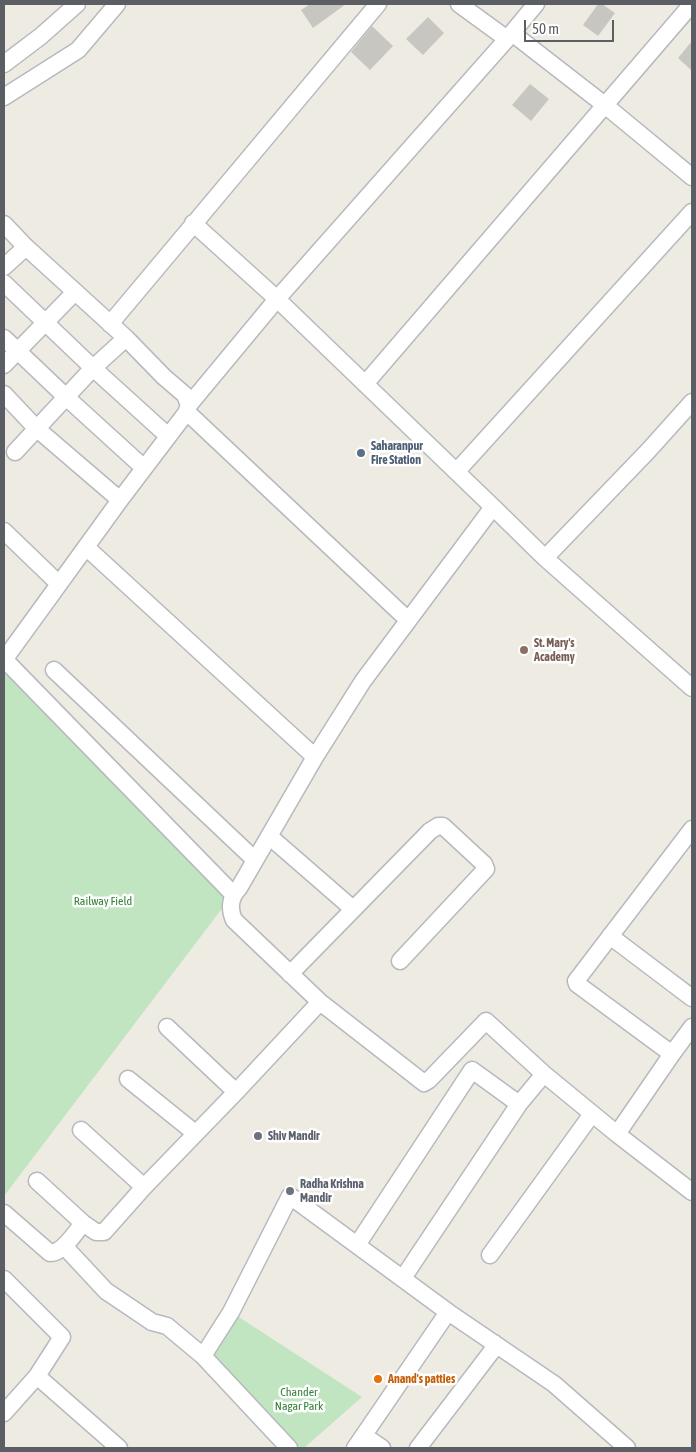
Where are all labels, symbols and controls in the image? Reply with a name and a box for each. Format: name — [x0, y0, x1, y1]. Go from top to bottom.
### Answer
scale bar — [526, 10, 616, 42]
text: 50 m — [532, 20, 559, 37]
place label: Saharanpur Fire Station — [371, 439, 423, 467]
marker: Saharanpur Fire Station — [355, 447, 367, 459]
place label: St. Mary's Academy — [534, 636, 575, 664]
marker: St. Mary's Academy — [518, 644, 530, 656]
park label: Railway Field — [74, 894, 132, 908]
place label: Shiv Mandir — [268, 1129, 320, 1143]
marker: Shiv Mandir — [252, 1130, 264, 1142]
place label: Radha Krishna Mandir — [300, 1177, 364, 1205]
marker: Radha Krishna Mandir — [284, 1185, 296, 1197]
place label: Anand's patties — [388, 1372, 455, 1386]
marker: Anand's patties — [372, 1373, 384, 1385]
park label: Chander Nagar Park — [275, 1385, 323, 1413]

